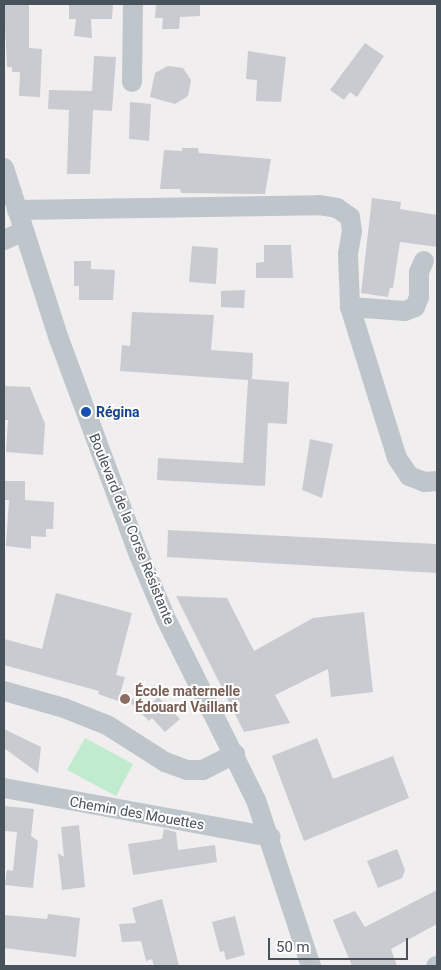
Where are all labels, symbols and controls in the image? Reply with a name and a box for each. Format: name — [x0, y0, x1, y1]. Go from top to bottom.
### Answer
place label: Régina — [96, 404, 140, 420]
marker: Régina — [80, 406, 92, 418]
street label: Boulevard de la Corse Résistante — [86, 431, 178, 627]
place label: École maternelle Édouard Vaillant — [135, 683, 240, 716]
marker: École maternelle Édouard Vaillant — [119, 693, 131, 705]
street label: Chemin des Mouettes — [68, 793, 206, 833]
scale bar — [271, 928, 411, 960]
text: 50 m — [276, 938, 310, 956]

